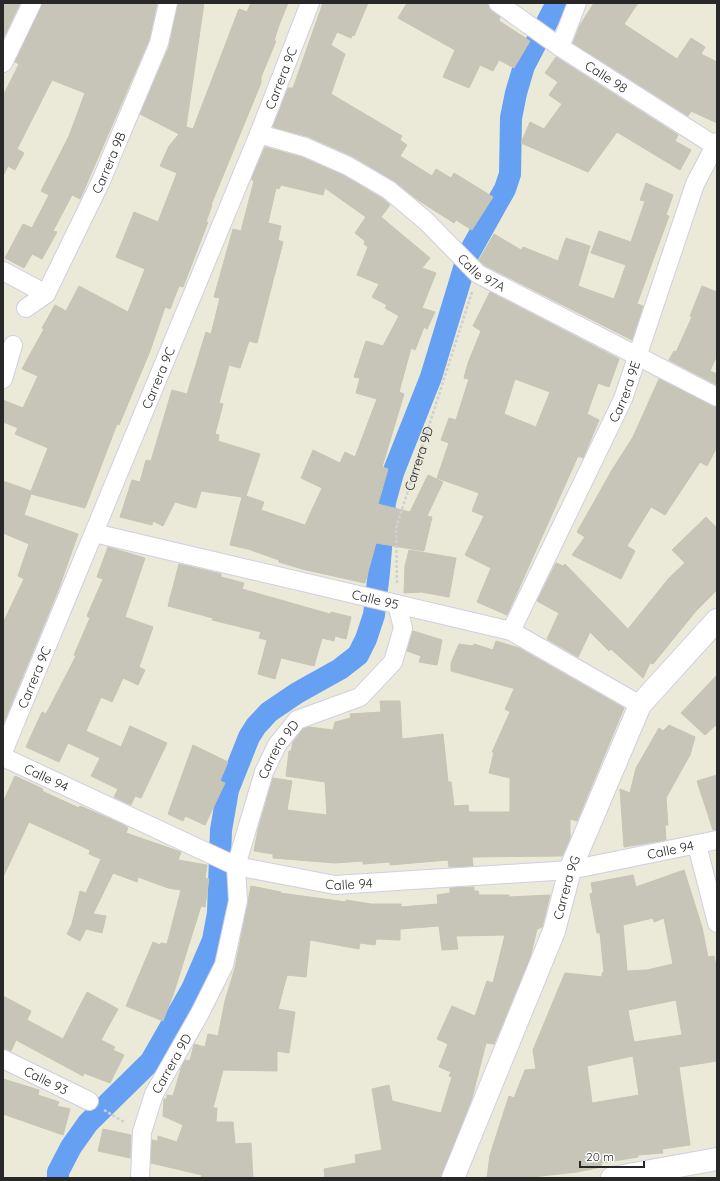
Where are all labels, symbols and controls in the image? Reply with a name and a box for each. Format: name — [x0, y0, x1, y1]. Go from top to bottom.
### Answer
street label: Carrera 9C — [261, 44, 300, 111]
street label: Calle 98 — [582, 57, 631, 96]
street label: Carrera 9B — [88, 129, 129, 196]
street label: Calle 97A — [454, 250, 509, 295]
street label: Carrera 9C — [138, 344, 178, 411]
street label: Carrera 9E — [605, 359, 643, 425]
street label: Carrera 9D — [401, 424, 436, 493]
street label: Calle 95 — [350, 586, 400, 612]
street label: Carrera 9C — [14, 643, 54, 711]
street label: Carrera 9D — [254, 717, 302, 781]
street label: Calle 94 — [22, 760, 71, 795]
street label: Calle 94 — [646, 837, 695, 862]
street label: Carrera 9G — [549, 853, 583, 921]
street label: Calle 94 — [324, 875, 373, 893]
street label: Carrera 9D — [148, 1031, 195, 1096]
street label: Calle 93 — [21, 1063, 71, 1098]
scale bar — [580, 1143, 644, 1169]
text: 20 m — [586, 1149, 614, 1164]

